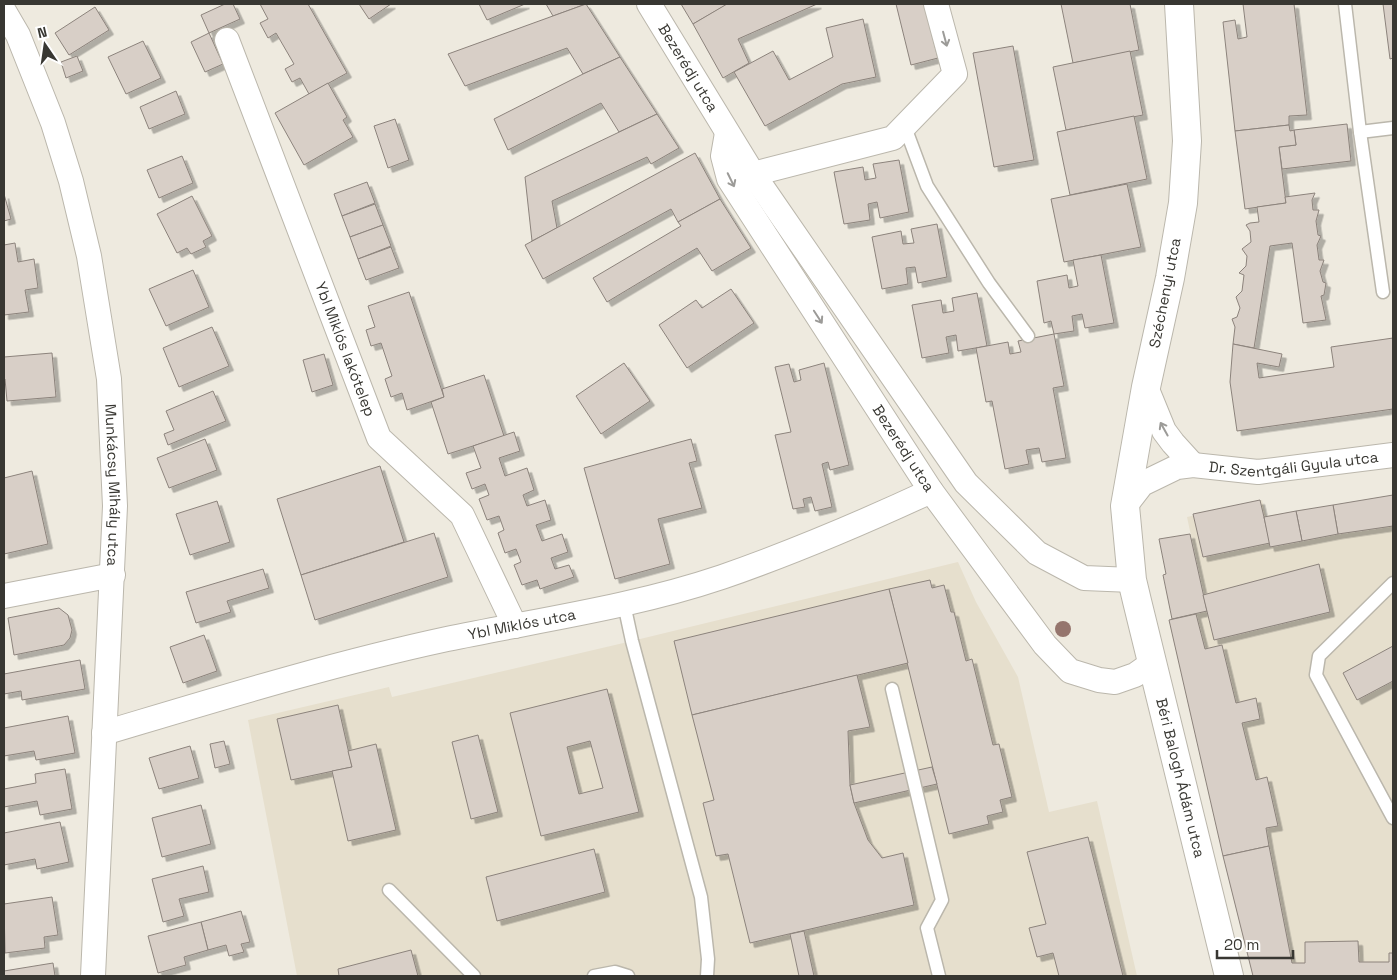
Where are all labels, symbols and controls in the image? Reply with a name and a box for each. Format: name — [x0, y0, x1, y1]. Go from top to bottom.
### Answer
north arrow — [20, 20, 70, 70]
street label: Bezerédj utca — [654, 20, 723, 116]
text: N — [35, 23, 49, 42]
one-way arrow — [941, 31, 951, 47]
one-way arrow — [726, 173, 736, 188]
street label: Széchenyi utca — [1145, 236, 1185, 350]
street label: Ybl Miklós lakótelep — [311, 279, 380, 419]
one-way arrow — [814, 310, 824, 324]
street label: Bezerédj utca — [869, 401, 939, 496]
street label: Munkácsy Mihály utca — [101, 403, 125, 567]
one-way arrow — [1159, 422, 1169, 437]
street label: Dr. Szentgáli Gyula utca — [1208, 447, 1380, 481]
street label: Ybl Miklós utca — [466, 604, 578, 644]
street label: Béri Balogh Ádám utca — [1152, 696, 1210, 860]
scale bar — [1217, 928, 1293, 960]
text: 20 m — [1224, 935, 1259, 954]

